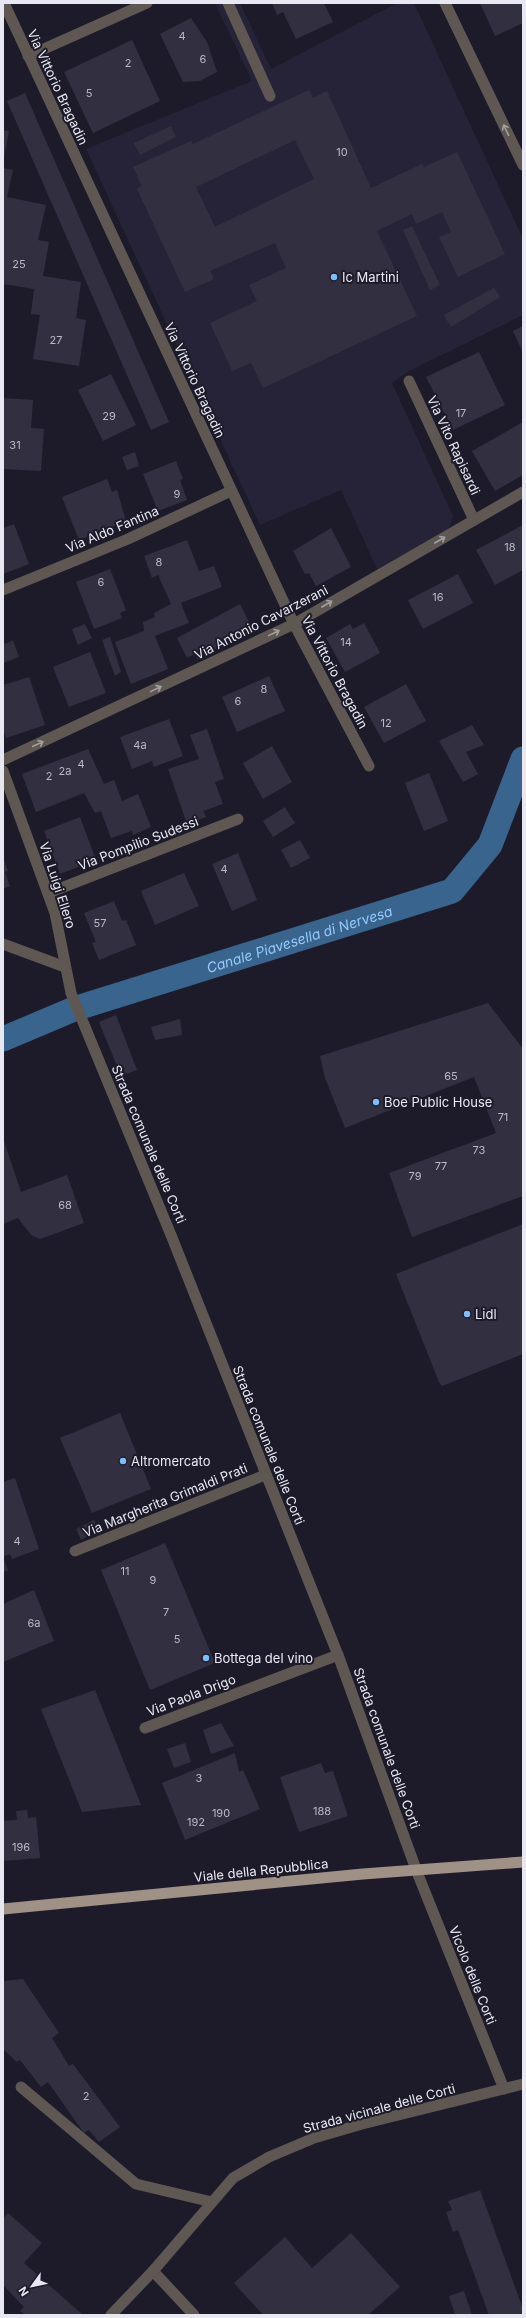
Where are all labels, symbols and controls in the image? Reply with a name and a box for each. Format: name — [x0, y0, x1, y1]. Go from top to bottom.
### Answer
street label: Via Vittorio Bragadin — [24, 27, 92, 147]
house number: 4 — [178, 29, 186, 43]
house number: 6 — [200, 52, 207, 66]
house number: 2 — [125, 56, 131, 70]
house number: 5 — [86, 86, 93, 100]
one-way arrow — [502, 125, 509, 137]
house number: 10 — [336, 145, 348, 159]
house number: 25 — [12, 257, 26, 271]
place label: Ic Martini — [342, 269, 399, 285]
marker: Ic Martini — [329, 272, 339, 282]
street label: Via Vittorio Bragadin — [161, 320, 229, 440]
house number: 27 — [50, 333, 62, 347]
street label: Via Vito Rapisardi — [424, 393, 484, 497]
house number: 17 — [456, 406, 466, 420]
house number: 29 — [102, 409, 116, 423]
house number: 31 — [9, 438, 21, 452]
house number: 9 — [174, 487, 181, 501]
street label: Via Aldo Fantina — [63, 502, 161, 556]
one-way arrow — [434, 535, 446, 543]
house number: 18 — [504, 540, 516, 554]
house number: 8 — [156, 555, 163, 569]
house number: 6 — [98, 575, 105, 589]
street label: Via Antonio Cavarzerani — [192, 581, 330, 663]
house number: 16 — [432, 590, 444, 604]
one-way arrow — [321, 600, 333, 608]
street label: Via Vittorio Bragadin — [298, 613, 372, 731]
one-way arrow — [267, 629, 279, 636]
house number: 14 — [340, 635, 352, 649]
house number: 8 — [261, 682, 268, 696]
one-way arrow — [150, 685, 162, 692]
house number: 6 — [235, 694, 242, 708]
house number: 12 — [380, 716, 392, 730]
house number: 4a — [133, 738, 147, 752]
one-way arrow — [32, 740, 44, 747]
house number: 4 — [77, 757, 85, 771]
house number: 2a — [59, 764, 71, 778]
house number: 2 — [46, 769, 52, 783]
street label: Via Pompilio Sudessi — [75, 813, 201, 873]
street label: Via Luigi Ellero — [36, 840, 80, 931]
house number: 4 — [220, 862, 228, 876]
water label: Canale Piavesella di Nervesa — [204, 902, 395, 976]
house number: 57 — [94, 916, 106, 930]
street label: Strada comunale delle Corti — [108, 1063, 190, 1225]
house number: 65 — [444, 1069, 458, 1083]
place label: Boe Public House — [384, 1094, 492, 1110]
marker: Boe Public House — [371, 1097, 381, 1107]
house number: 71 — [498, 1110, 508, 1124]
house number: 73 — [473, 1143, 486, 1157]
house number: 77 — [435, 1159, 447, 1173]
house number: 79 — [409, 1169, 422, 1183]
house number: 68 — [58, 1198, 72, 1212]
place label: Lidl — [475, 1306, 497, 1322]
marker: Lidl — [462, 1309, 472, 1319]
street label: Strada comunale delle Corti — [230, 1363, 308, 1527]
place label: Altromercato — [131, 1453, 211, 1469]
marker: Altromercato — [118, 1456, 128, 1466]
street label: Via Margherita Grimaldi Prati — [80, 1460, 250, 1540]
house number: 4 — [13, 1534, 21, 1548]
house number: 11 — [121, 1564, 129, 1578]
house number: 9 — [150, 1573, 157, 1587]
house number: 7 — [163, 1605, 169, 1619]
house number: 6a — [28, 1616, 41, 1630]
house number: 5 — [174, 1632, 181, 1646]
place label: Bottega del vino — [214, 1650, 313, 1666]
marker: Bottega del vino — [201, 1653, 211, 1663]
street label: Strada comunale delle Corti — [350, 1665, 424, 1831]
street label: Via Paola Drigo — [144, 1671, 238, 1719]
house number: 3 — [196, 1771, 203, 1785]
house number: 188 — [313, 1804, 331, 1818]
house number: 190 — [212, 1806, 230, 1820]
house number: 192 — [187, 1815, 205, 1829]
house number: 196 — [12, 1840, 30, 1854]
street label: Viale della Repubblica — [193, 1855, 329, 1885]
street label: Vicolo delle Corti — [446, 1923, 500, 2027]
street label: Strada vicinale delle Corti — [301, 2080, 457, 2136]
house number: 2 — [83, 2089, 89, 2103]
north arrow — [12, 2266, 52, 2306]
text: N — [15, 2284, 32, 2299]

